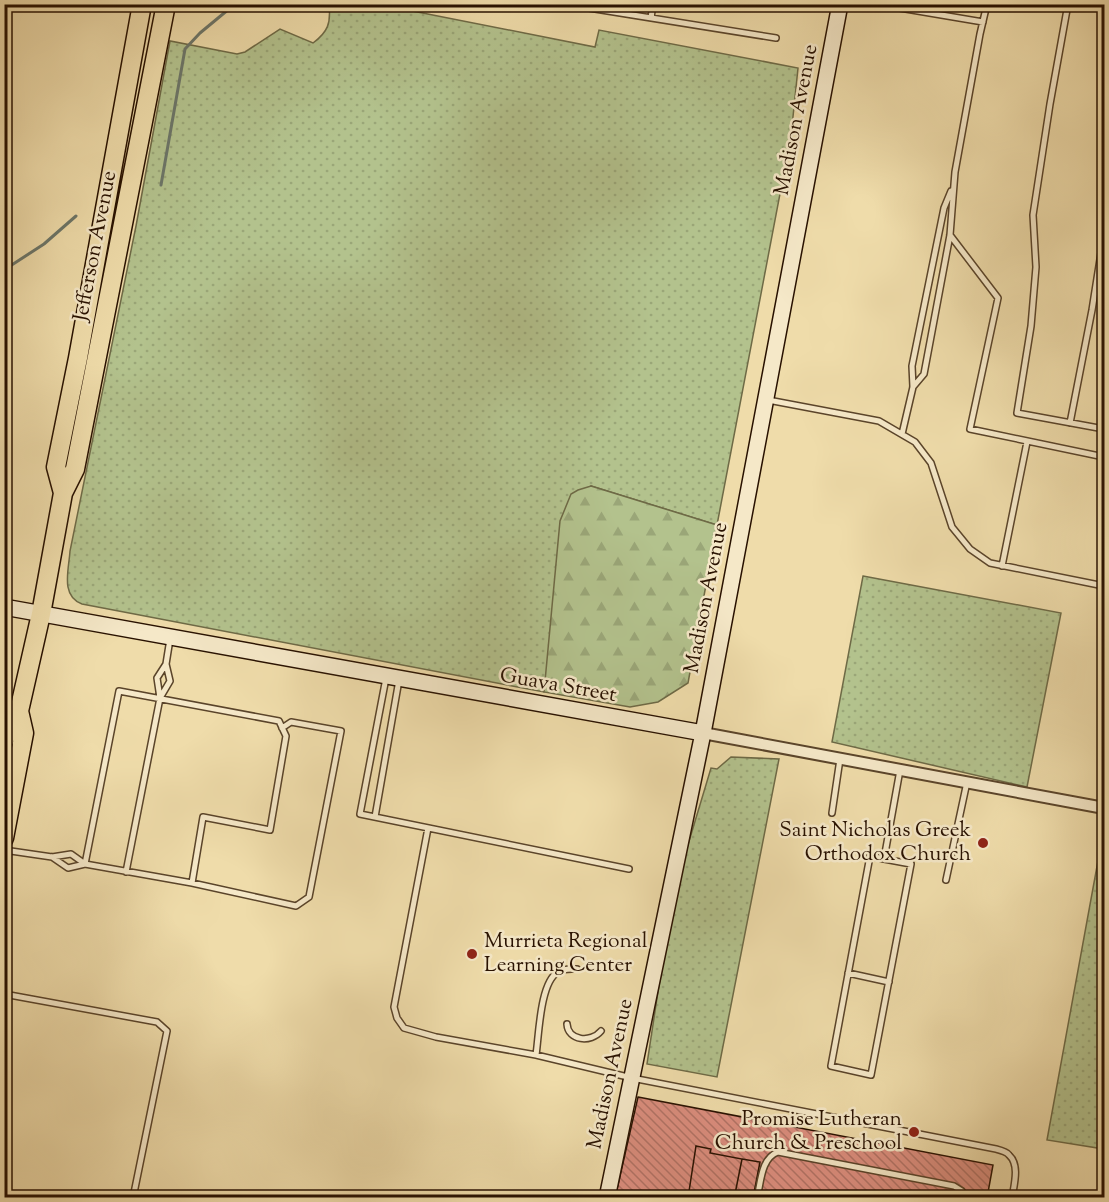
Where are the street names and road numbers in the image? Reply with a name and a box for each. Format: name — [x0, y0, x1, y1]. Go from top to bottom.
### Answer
street label: Madison Avenue — [768, 42, 826, 198]
street label: Jefferson Avenue — [67, 168, 125, 325]
street label: Madison Avenue — [678, 520, 736, 676]
street label: Guava Street — [497, 661, 619, 711]
street label: Madison Avenue — [580, 996, 642, 1152]

